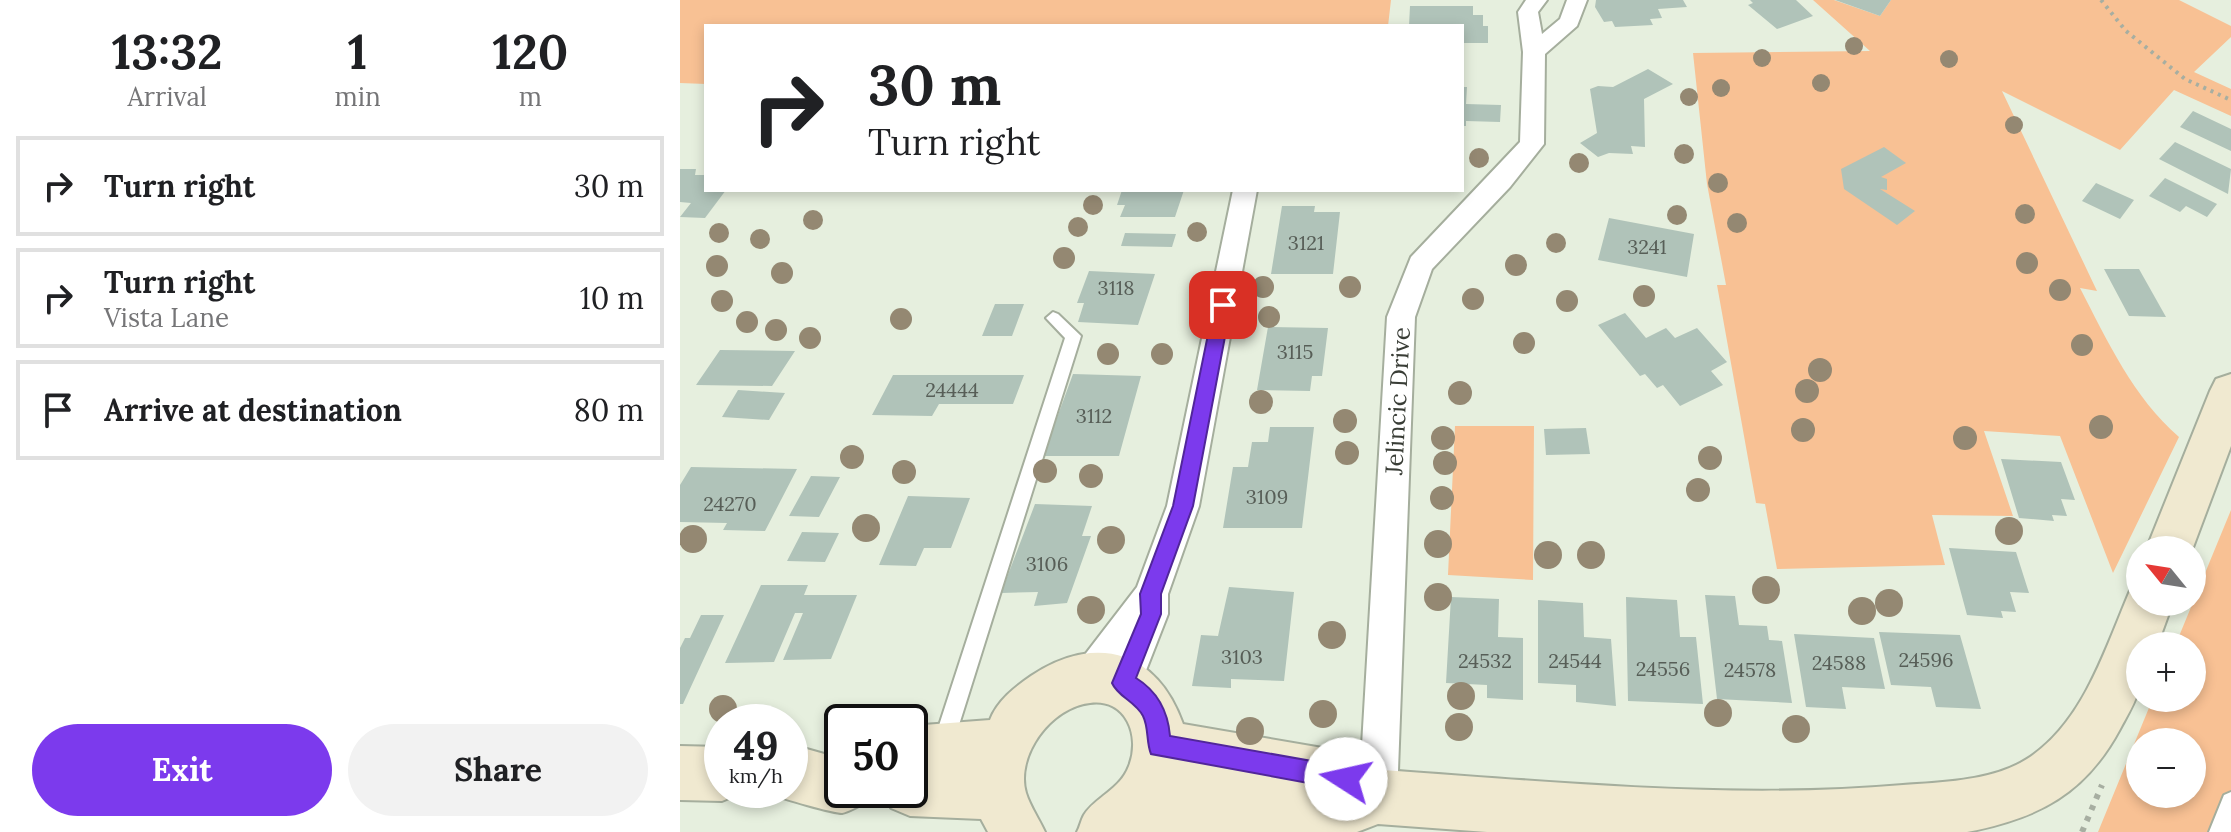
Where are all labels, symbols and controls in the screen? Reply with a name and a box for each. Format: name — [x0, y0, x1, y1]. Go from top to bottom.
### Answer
text: 13:32 — [112, 21, 223, 82]
text: 1 — [348, 21, 367, 82]
text: 120 — [493, 21, 568, 82]
text: 30 m — [868, 49, 1001, 120]
icon: right — [736, 56, 840, 160]
text: Arrival — [127, 80, 207, 113]
text: min — [334, 80, 381, 113]
text: m — [519, 80, 542, 113]
text: Turn right — [868, 119, 1041, 165]
icon: right — [36, 164, 80, 208]
text: Turn right — [104, 167, 255, 205]
text: 30 m — [574, 167, 644, 205]
house number: 3121 — [1288, 230, 1324, 255]
house number: 3241 — [1627, 234, 1667, 259]
text: Turn right — [104, 263, 255, 301]
pin — [1189, 271, 1257, 339]
house number: 3118 — [1098, 275, 1134, 300]
icon: right — [36, 276, 80, 320]
text: 10 m — [580, 279, 644, 317]
icon: arrive — [1201, 283, 1245, 327]
text: Vista Lane — [104, 301, 229, 334]
street label: Jelincic Drive — [1378, 326, 1417, 477]
house number: 3115 — [1277, 339, 1313, 364]
house number: 24444 — [925, 377, 979, 402]
icon: arrive — [36, 388, 80, 432]
text: Arrive at destination — [104, 391, 402, 429]
text: 80 m — [574, 391, 644, 429]
house number: 3112 — [1076, 403, 1112, 428]
house number: 3109 — [1246, 484, 1288, 509]
house number: 24270 — [703, 491, 757, 516]
north arrow — [2126, 536, 2206, 616]
map controls — [2126, 536, 2206, 808]
house number: 3106 — [1026, 551, 1068, 576]
button: + — [2126, 632, 2206, 712]
house number: 3103 — [1221, 644, 1263, 669]
house number: 24596 — [1898, 647, 1954, 672]
house number: 24532 — [1458, 648, 1512, 673]
house number: 24544 — [1548, 648, 1602, 673]
house number: 24588 — [1812, 650, 1866, 675]
house number: 24556 — [1636, 656, 1690, 681]
house number: 24578 — [1724, 657, 1776, 682]
speed limit sign: 50 — [824, 704, 928, 808]
text: 49 — [734, 720, 778, 771]
button: Exit — [32, 724, 332, 816]
button: Share — [348, 724, 648, 816]
button: − — [2126, 728, 2206, 808]
position arrow — [1304, 737, 1388, 821]
text: km/h — [729, 763, 783, 788]

